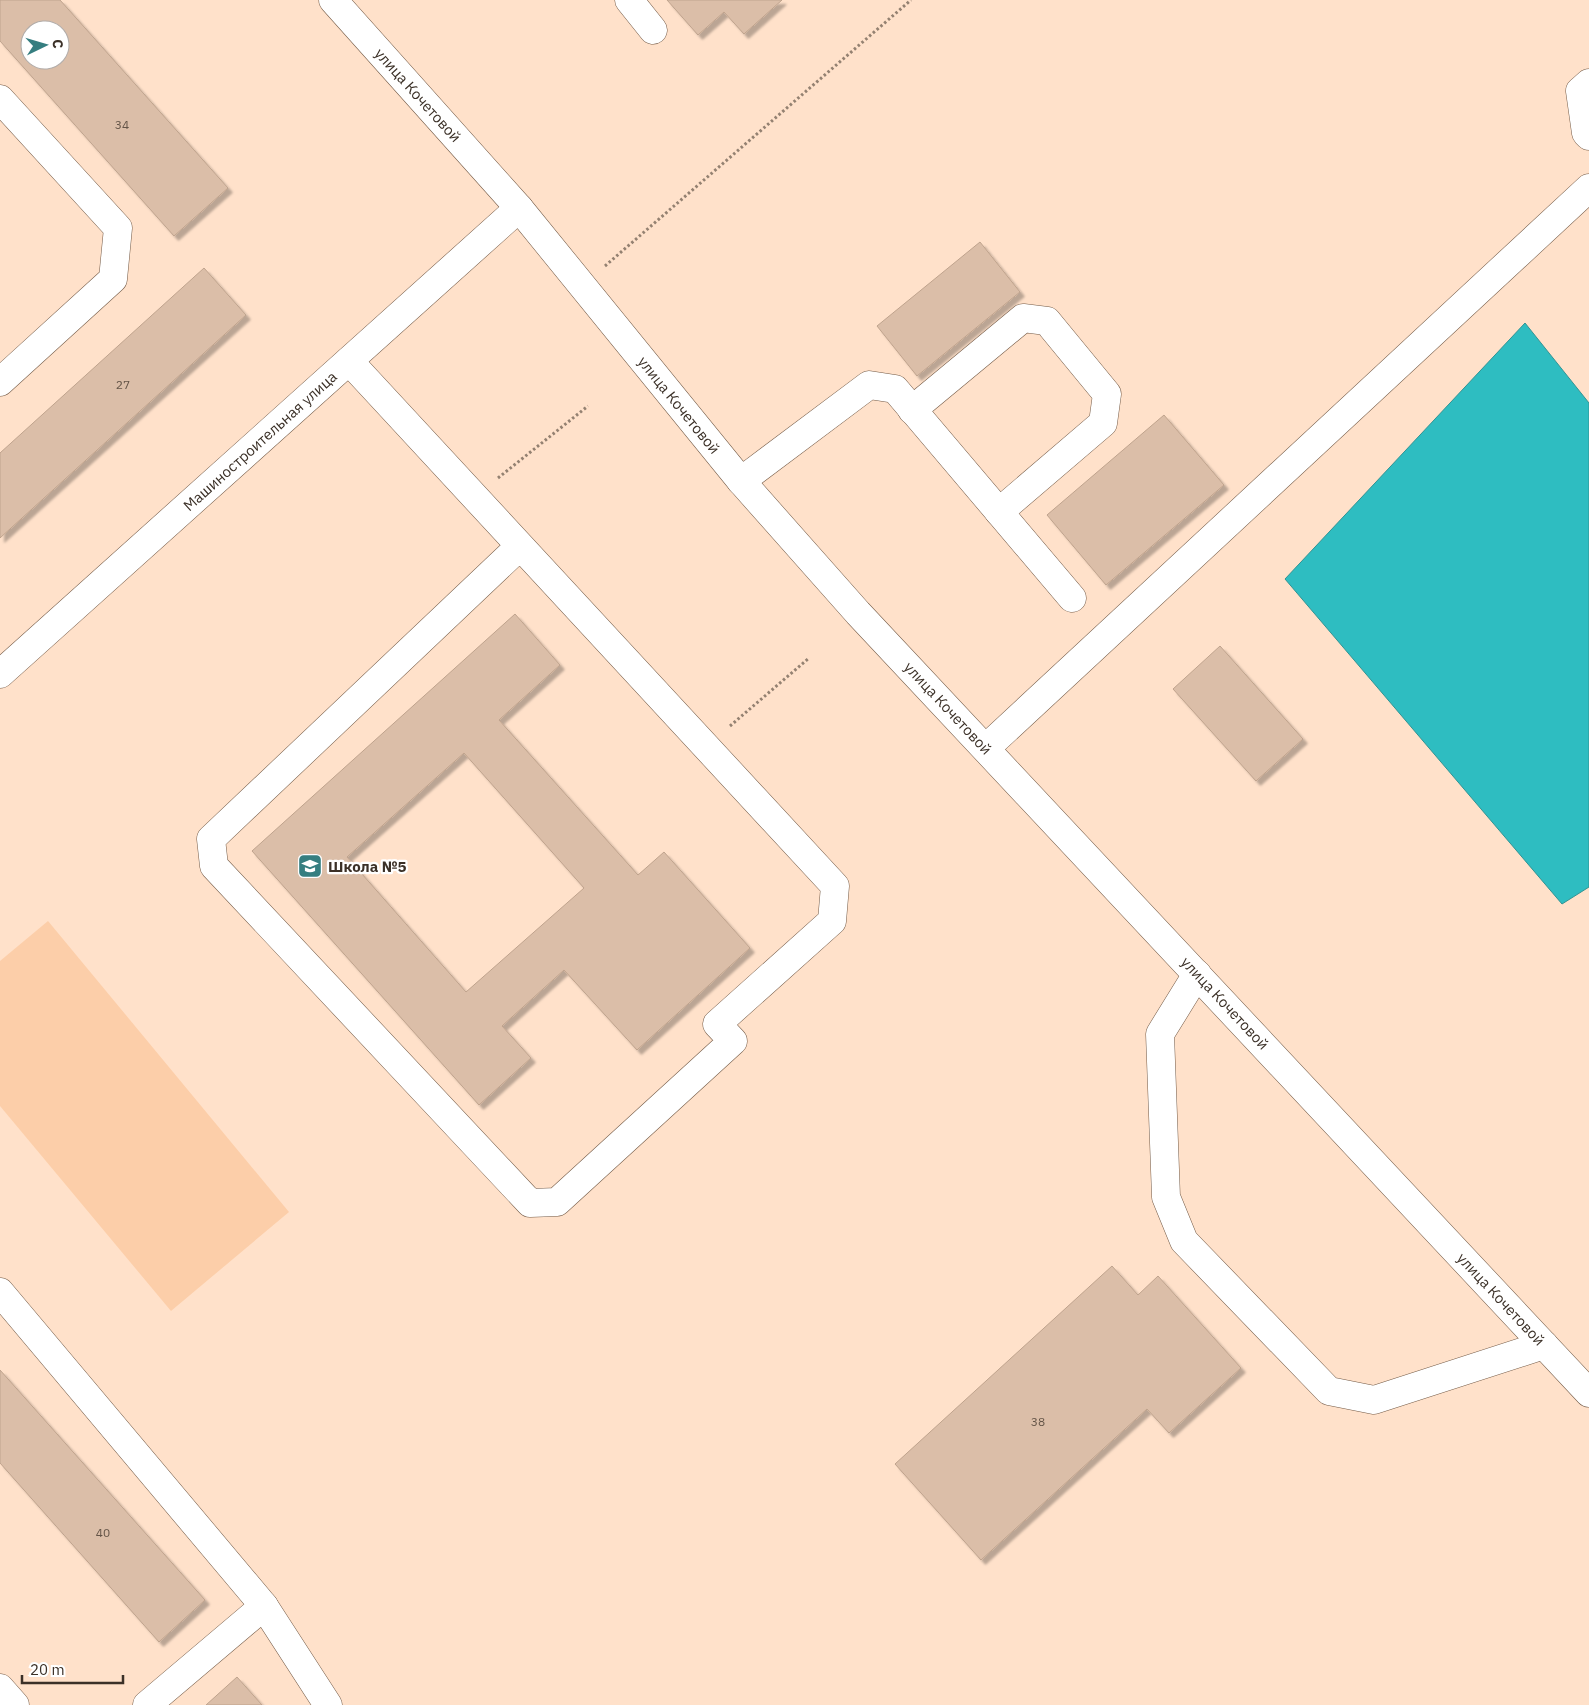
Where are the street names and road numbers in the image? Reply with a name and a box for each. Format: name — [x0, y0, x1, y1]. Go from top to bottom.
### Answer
street label: улица Кочетовой — [371, 44, 465, 146]
street label: улица Кочетовой — [634, 352, 724, 458]
street label: Машиностроительная улица — [179, 367, 341, 515]
street label: улица Кочетовой — [900, 658, 996, 758]
street label: улица Кочетовой — [1177, 953, 1273, 1053]
street label: улица Кочетовой — [1453, 1249, 1549, 1349]

